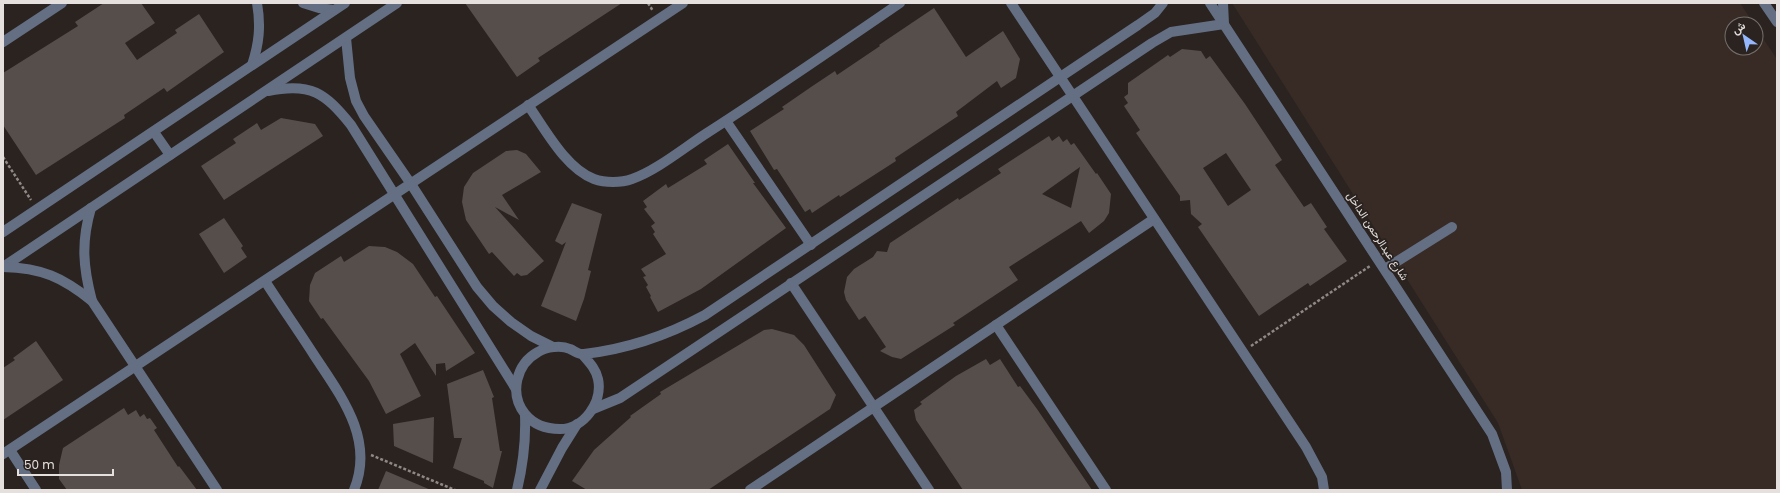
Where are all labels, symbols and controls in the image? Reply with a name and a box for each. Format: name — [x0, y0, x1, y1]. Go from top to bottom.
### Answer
north arrow — [1724, 16, 1764, 56]
text: ش — [1728, 17, 1748, 38]
street label: شارع عبدالرحمن الداخل — [1343, 188, 1413, 284]
scale bar — [18, 451, 113, 477]
text: 50 m — [24, 456, 55, 473]

